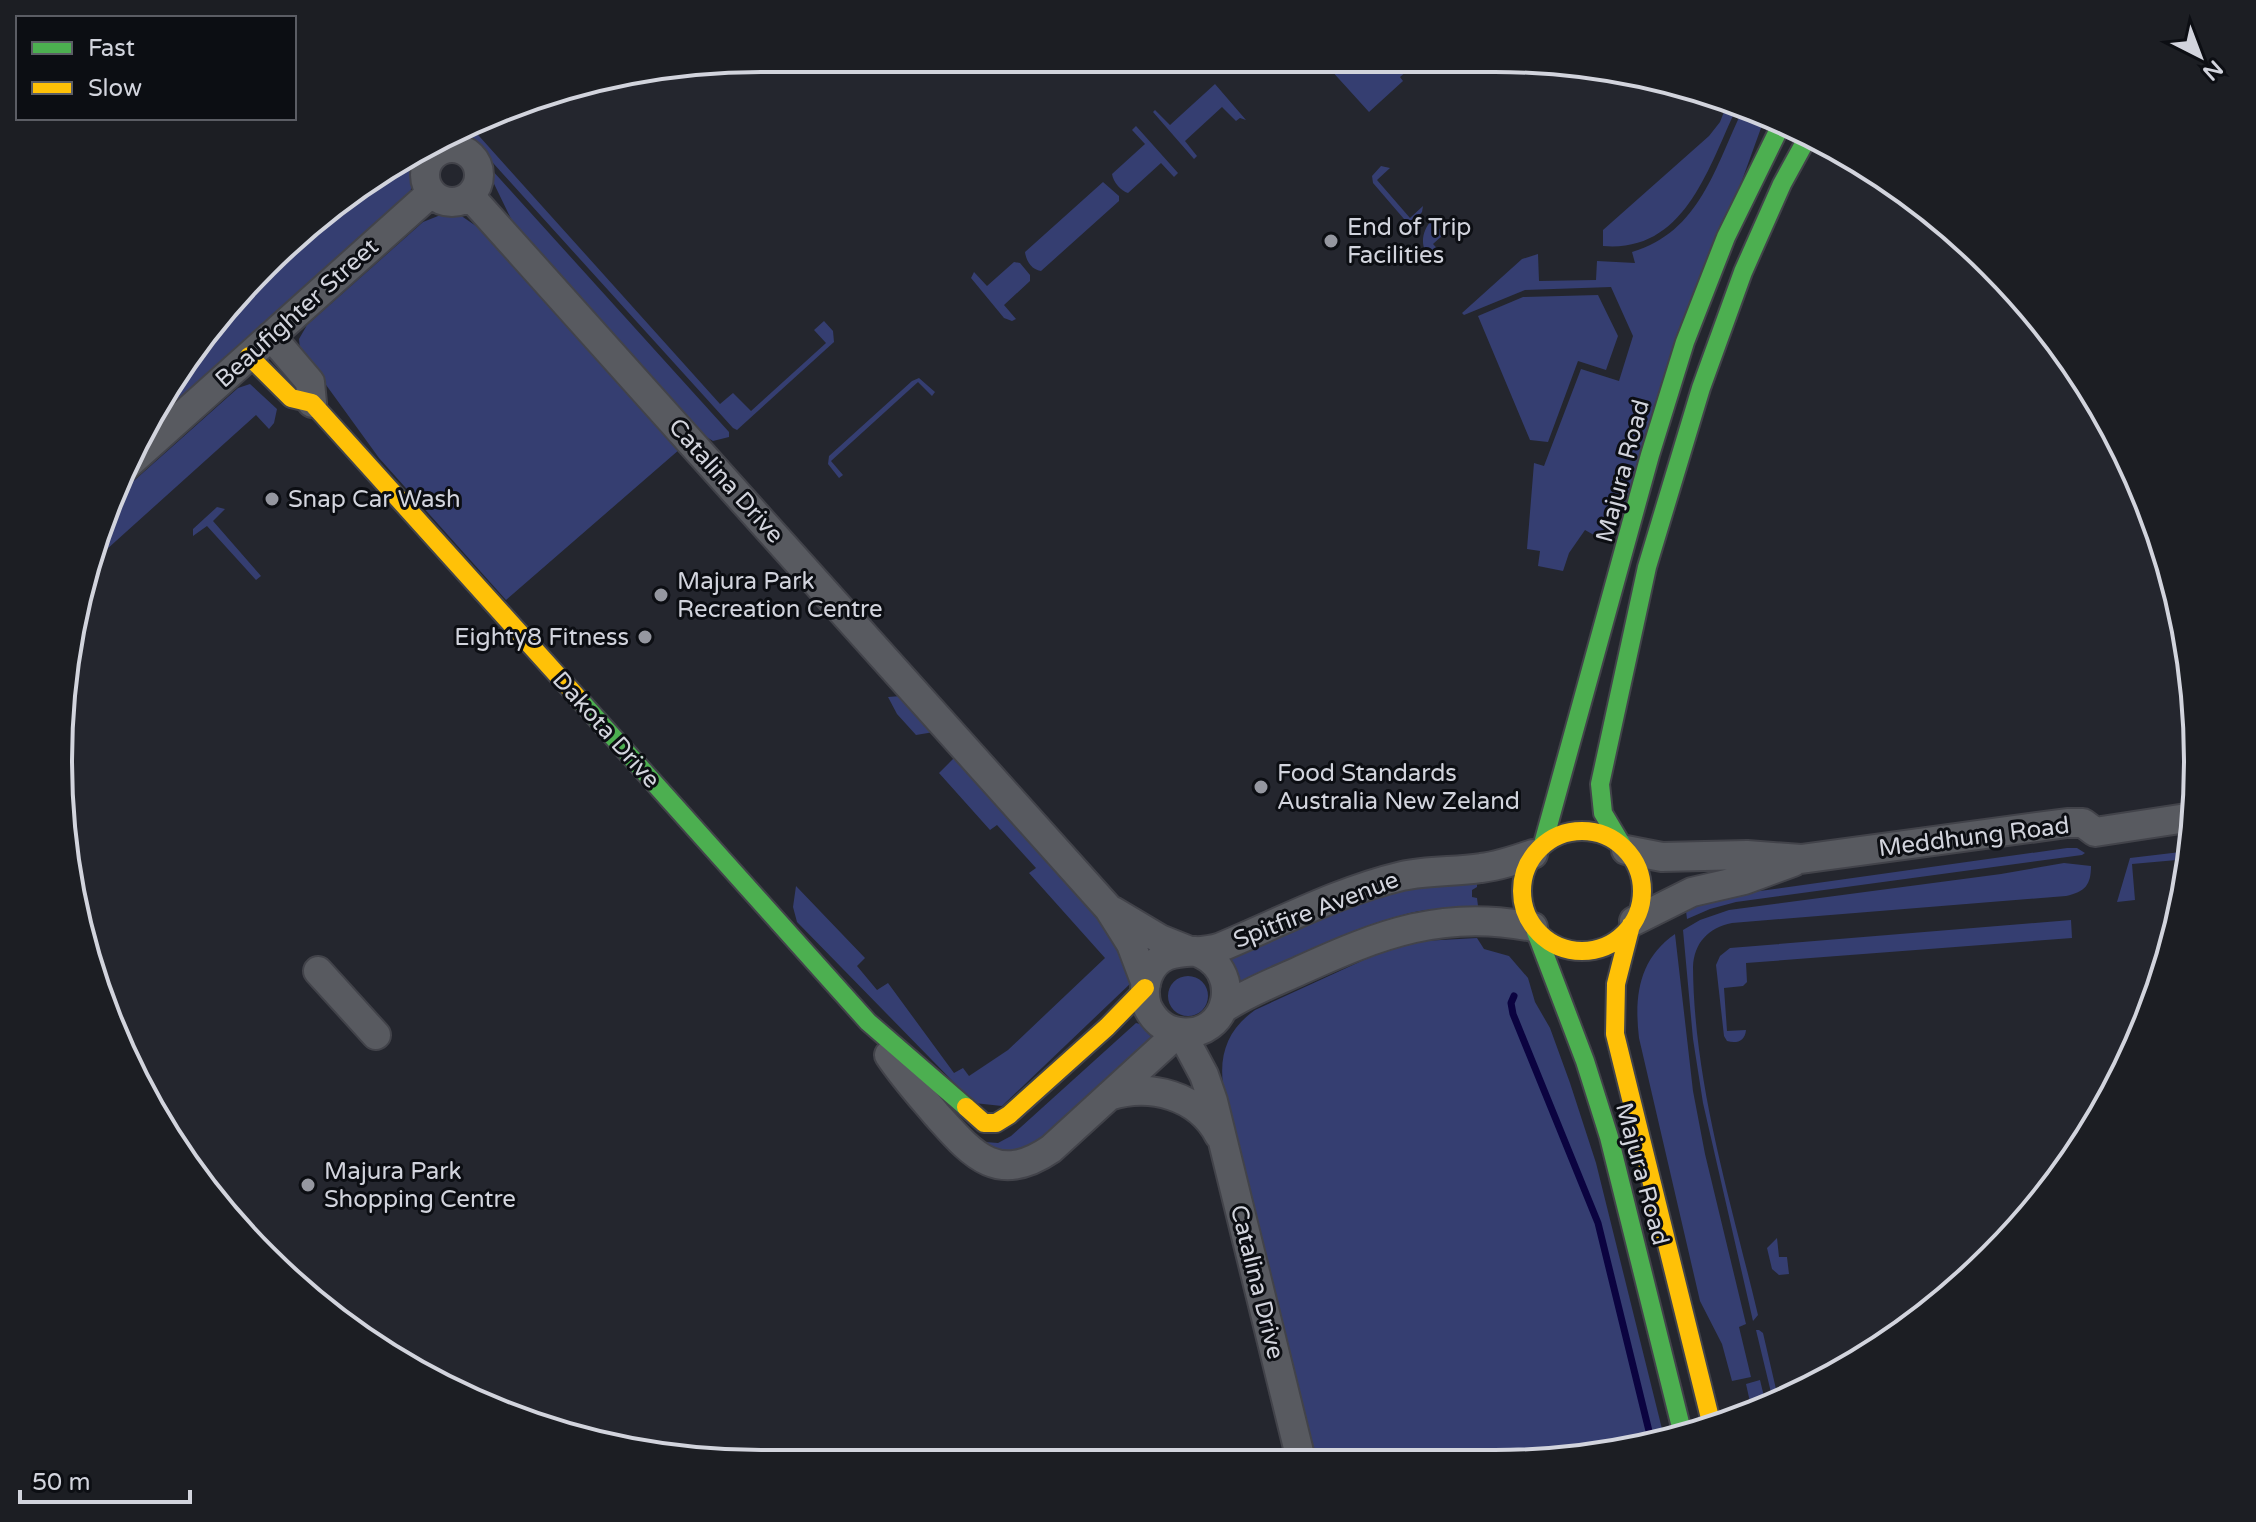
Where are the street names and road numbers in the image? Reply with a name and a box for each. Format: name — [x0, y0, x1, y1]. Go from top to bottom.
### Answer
street label: Beaufighter Street — [209, 232, 385, 394]
street label: Majura Road — [1590, 396, 1656, 546]
street label: Catalina Drive — [662, 413, 790, 549]
street label: Dakota Drive — [546, 666, 666, 794]
street label: Meddhung Road — [1877, 811, 2071, 863]
street label: Spitfire Avenue — [1229, 865, 1403, 955]
street label: Majura Road — [1609, 1099, 1675, 1249]
street label: Catalina Drive — [1224, 1202, 1290, 1362]

